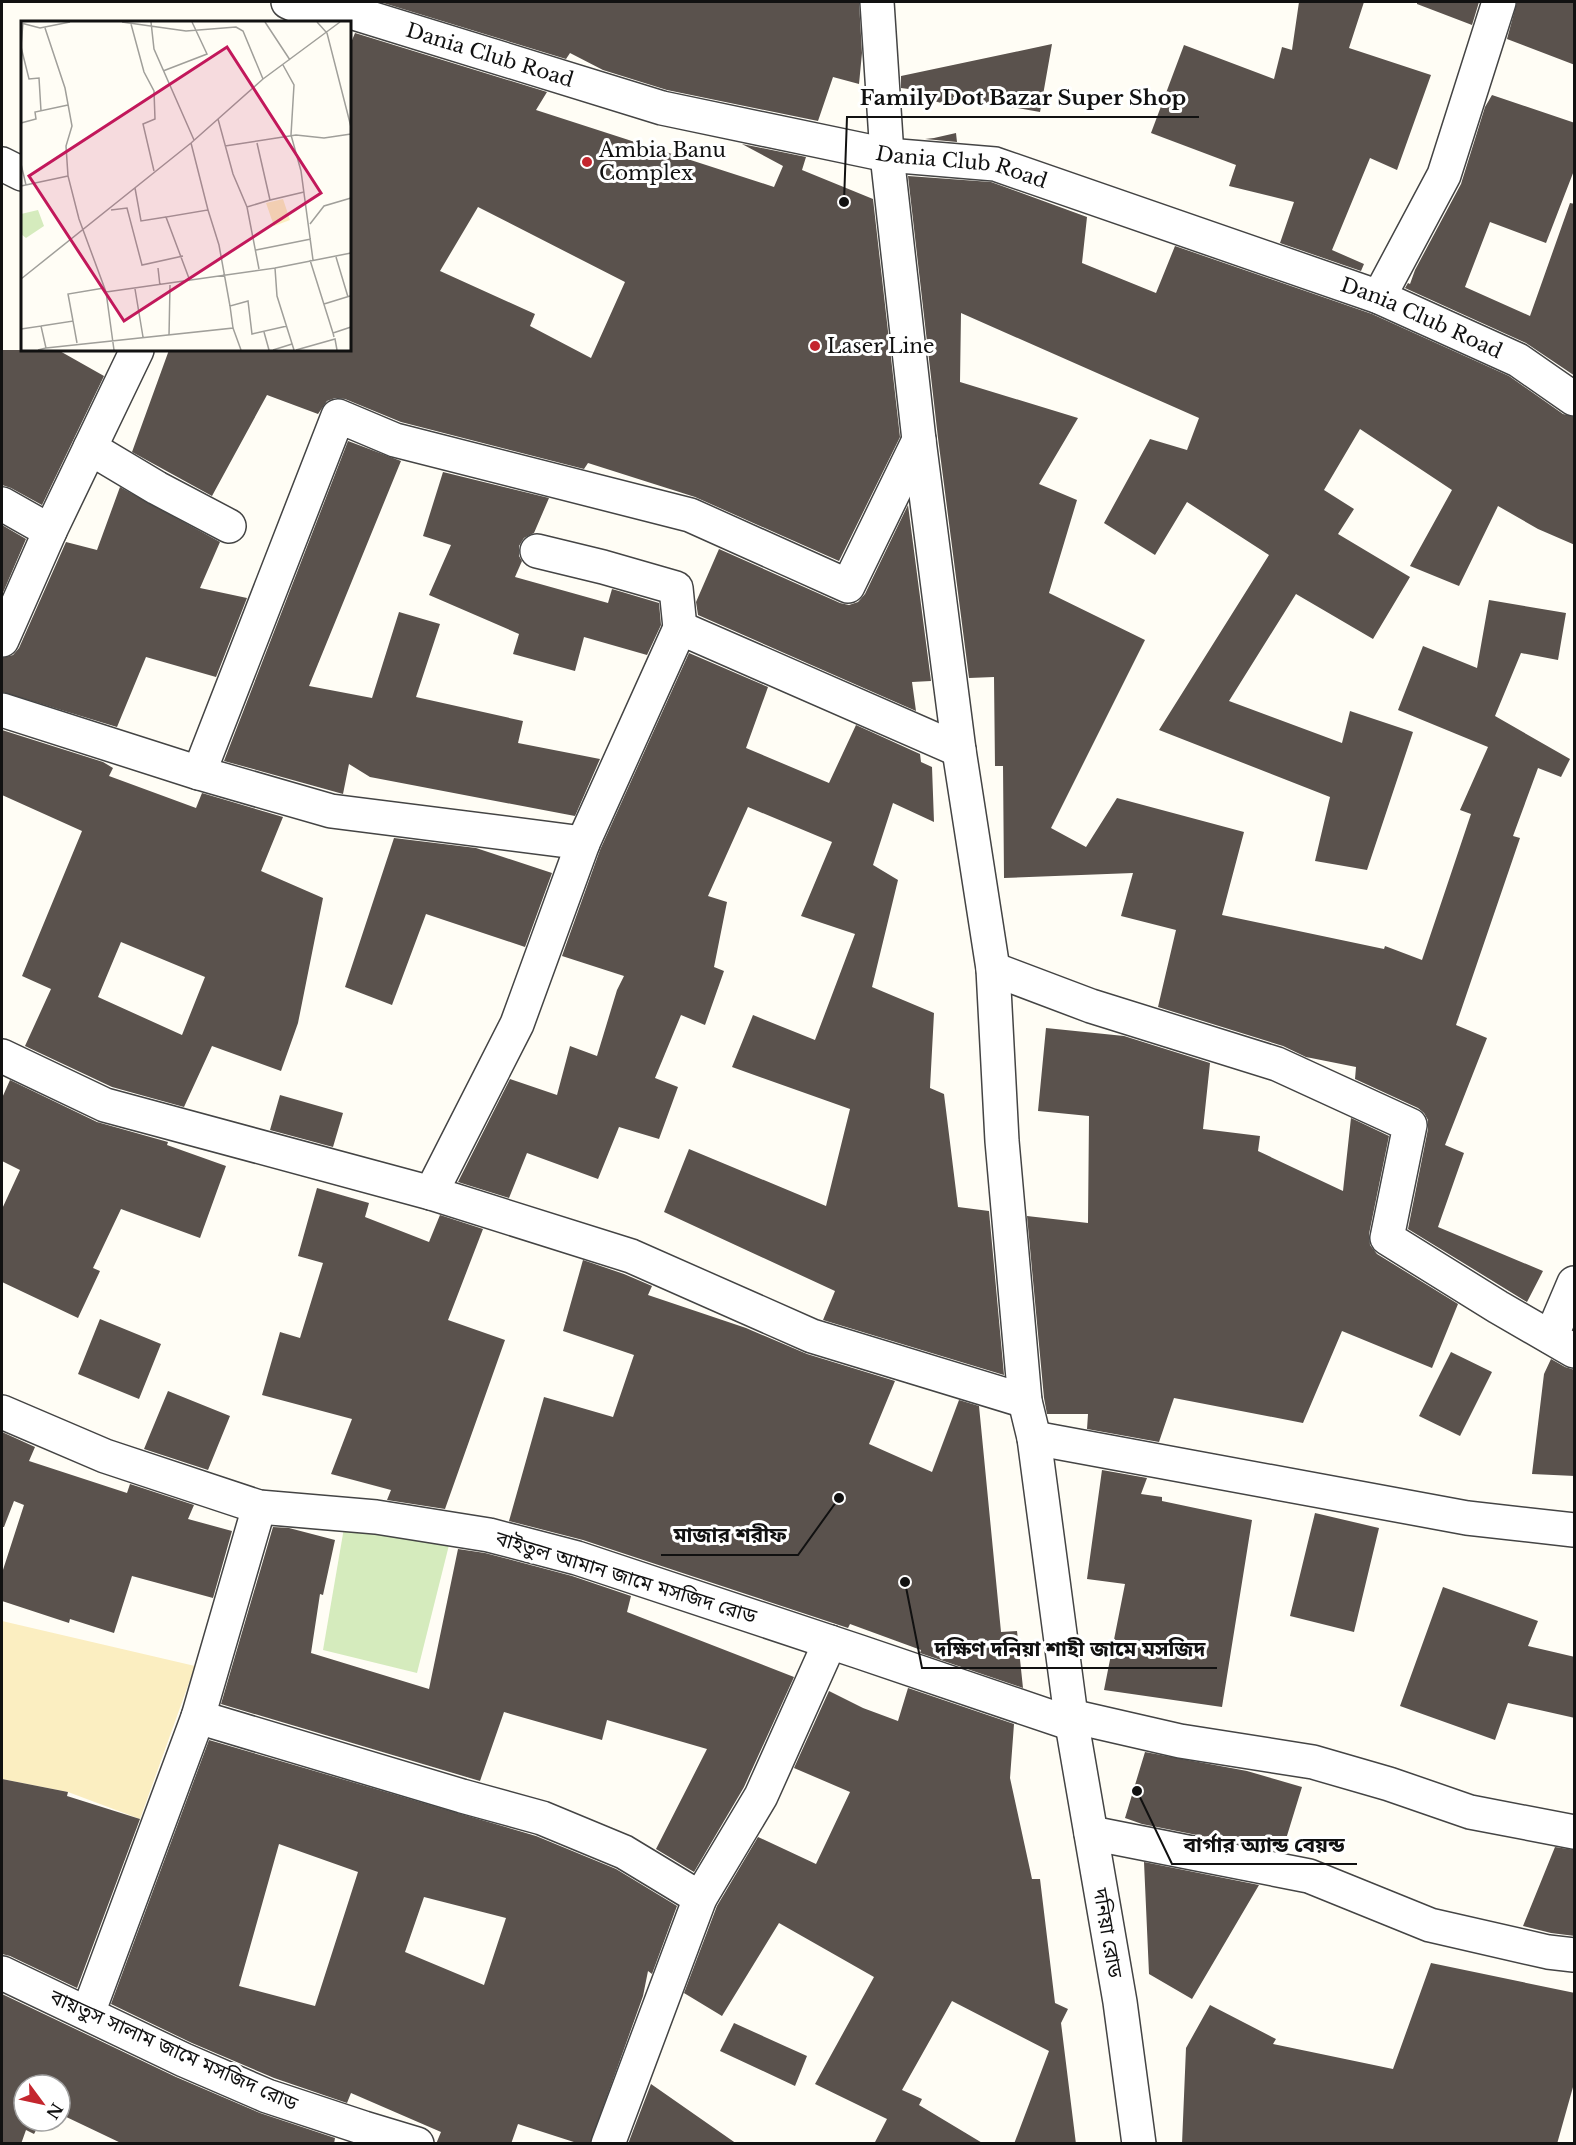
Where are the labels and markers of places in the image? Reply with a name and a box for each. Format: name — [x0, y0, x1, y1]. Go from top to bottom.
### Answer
callout: Family Dot Bazar Super Shop — [847, 78, 1199, 117]
place label: Ambia Banu Complex — [598, 138, 726, 185]
marker: Ambia Banu Complex — [580, 155, 594, 169]
place label: Laser Line — [827, 334, 935, 358]
marker: Laser Line — [808, 339, 822, 353]
callout: মাজার শরীফ — [661, 1516, 798, 1555]
callout: দক্ষিণ দনিয়া শাহী জামে মসজিদ — [922, 1629, 1217, 1668]
callout: বার্গার অ্যান্ড বেয়ন্ড — [1172, 1825, 1357, 1864]

